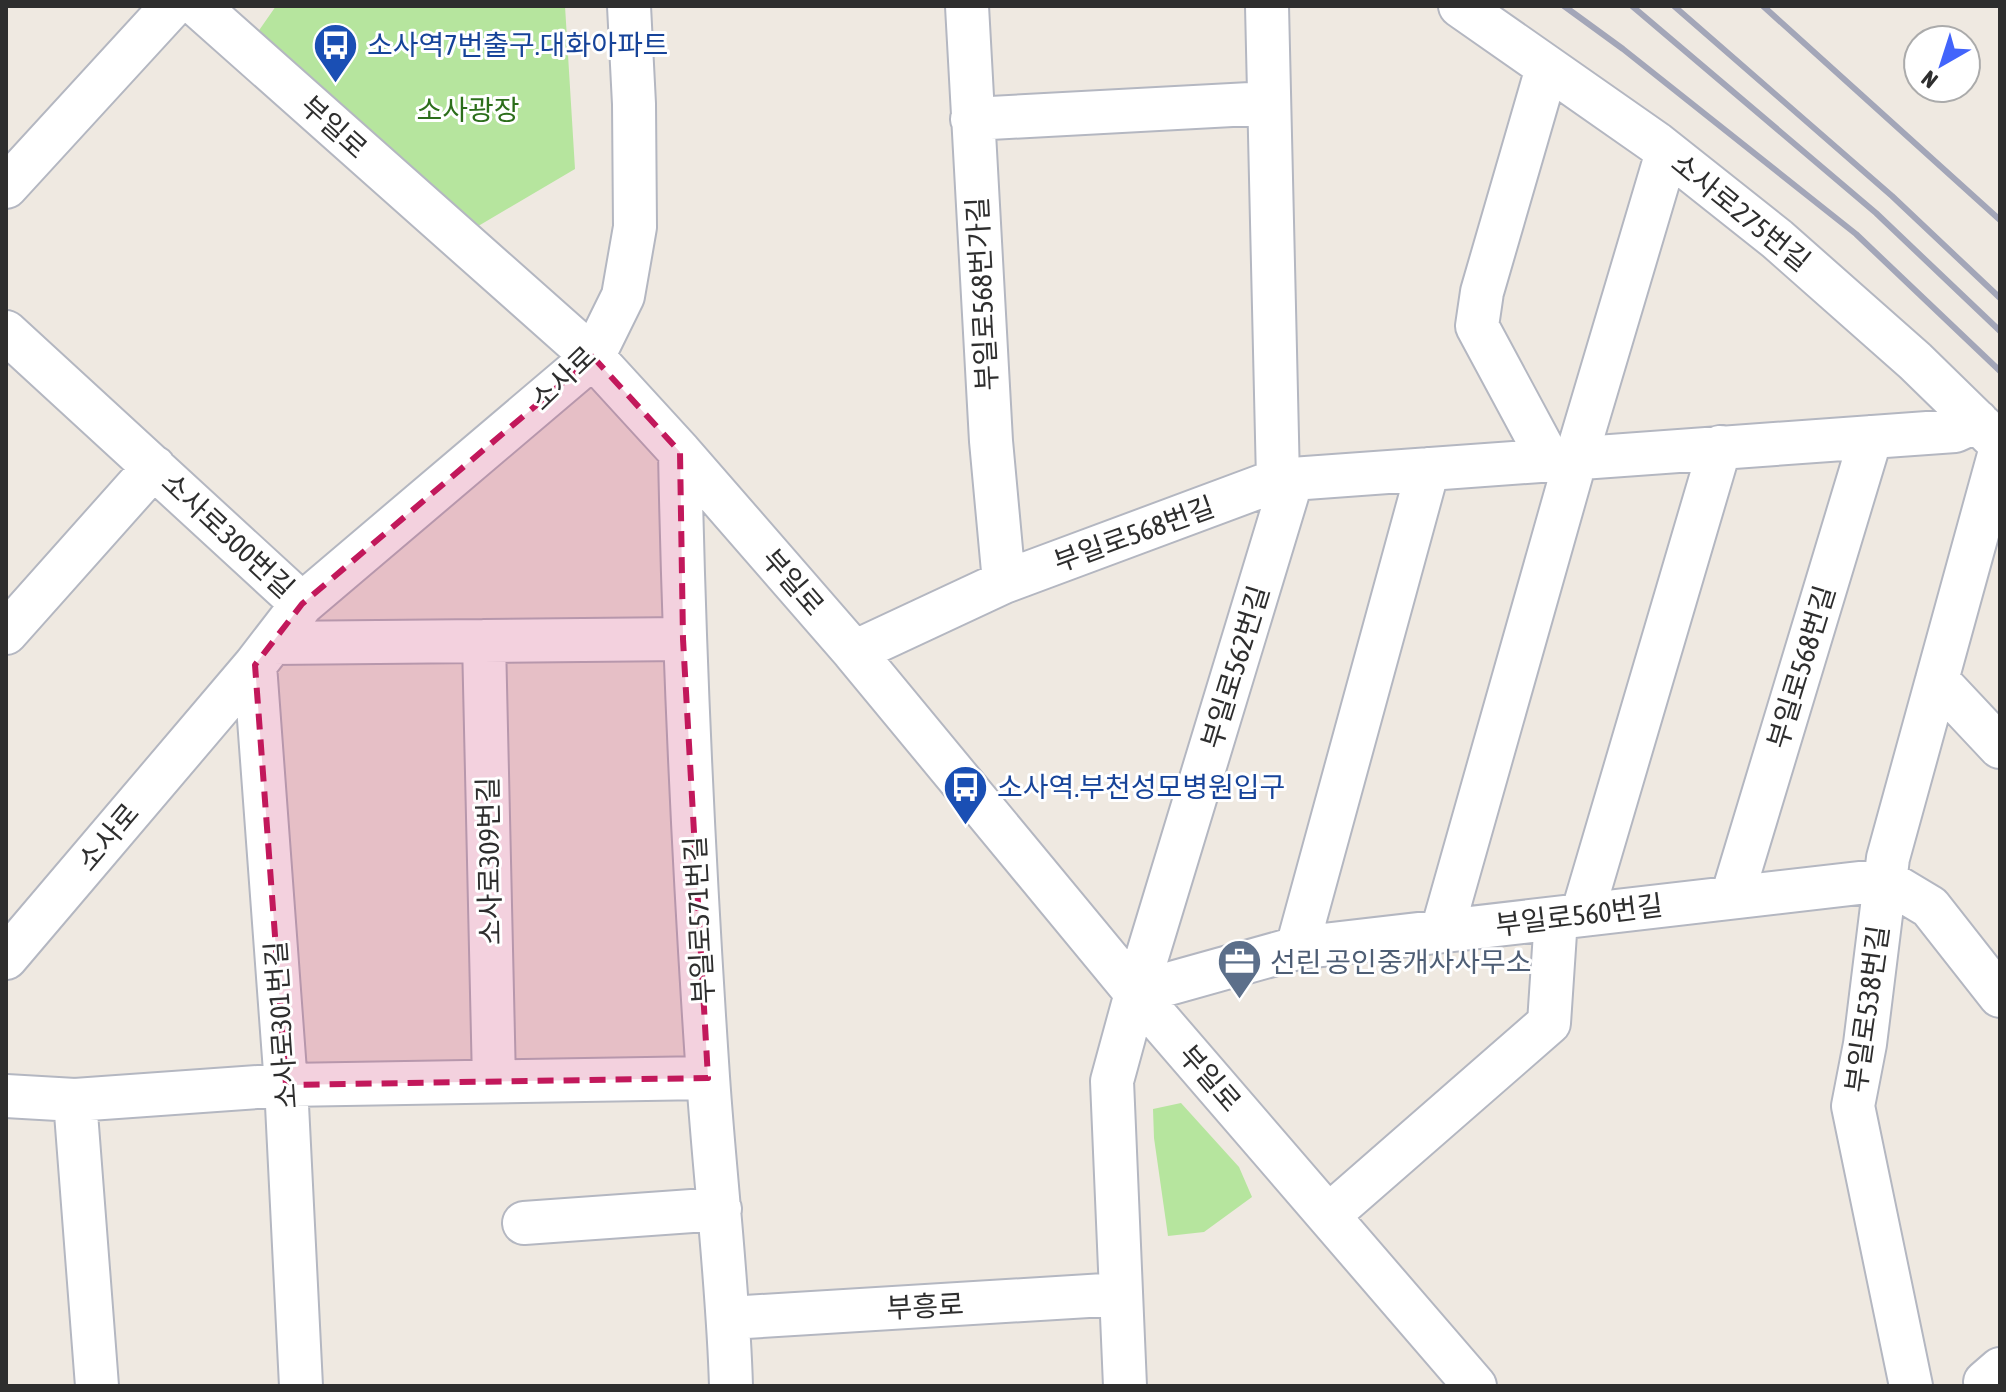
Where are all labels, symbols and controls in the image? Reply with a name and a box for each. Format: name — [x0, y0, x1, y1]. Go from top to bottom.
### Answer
bus stop icon: 소사역7번출구.대화아파트 — [312, 21, 360, 84]
north arrow — [1902, 24, 1982, 104]
place label: 소사역7번출구.대화아파트 — [367, 29, 669, 61]
text: N — [1916, 65, 1943, 94]
street label: 부일로 — [295, 89, 373, 165]
park label: 소사광장 — [416, 94, 520, 126]
street label: 소사로275번길 — [1666, 147, 1816, 277]
street label: 부일로568번가길 — [961, 196, 1003, 392]
street label: 소사로 — [524, 340, 602, 416]
street label: 소사로300번길 — [156, 466, 300, 604]
street label: 부일로568번길 — [1049, 490, 1219, 578]
street label: 부일로 — [756, 542, 830, 622]
street label: 부일로562번길 — [1195, 582, 1275, 752]
street label: 부일로568번길 — [1761, 582, 1841, 752]
bus stop icon: 소사역.부천성모병원입구 — [942, 763, 990, 826]
place label: 소사역.부천성모병원입구 — [997, 771, 1285, 803]
street label: 소사로309번길 — [472, 777, 506, 945]
street label: 소사로 — [71, 797, 145, 877]
street label: 부일로571번길 — [679, 835, 719, 1005]
street label: 부일로560번길 — [1494, 889, 1664, 941]
street label: 부일로538번길 — [1839, 923, 1895, 1095]
office icon: 선린 공인중개사사무소 — [1215, 938, 1263, 1001]
street label: 소사로301번길 — [259, 940, 303, 1110]
place label: 선린 공인중개사사무소 — [1270, 946, 1531, 978]
street label: 부일로 — [1173, 1038, 1247, 1118]
street label: 부흥로 — [886, 1288, 964, 1324]

